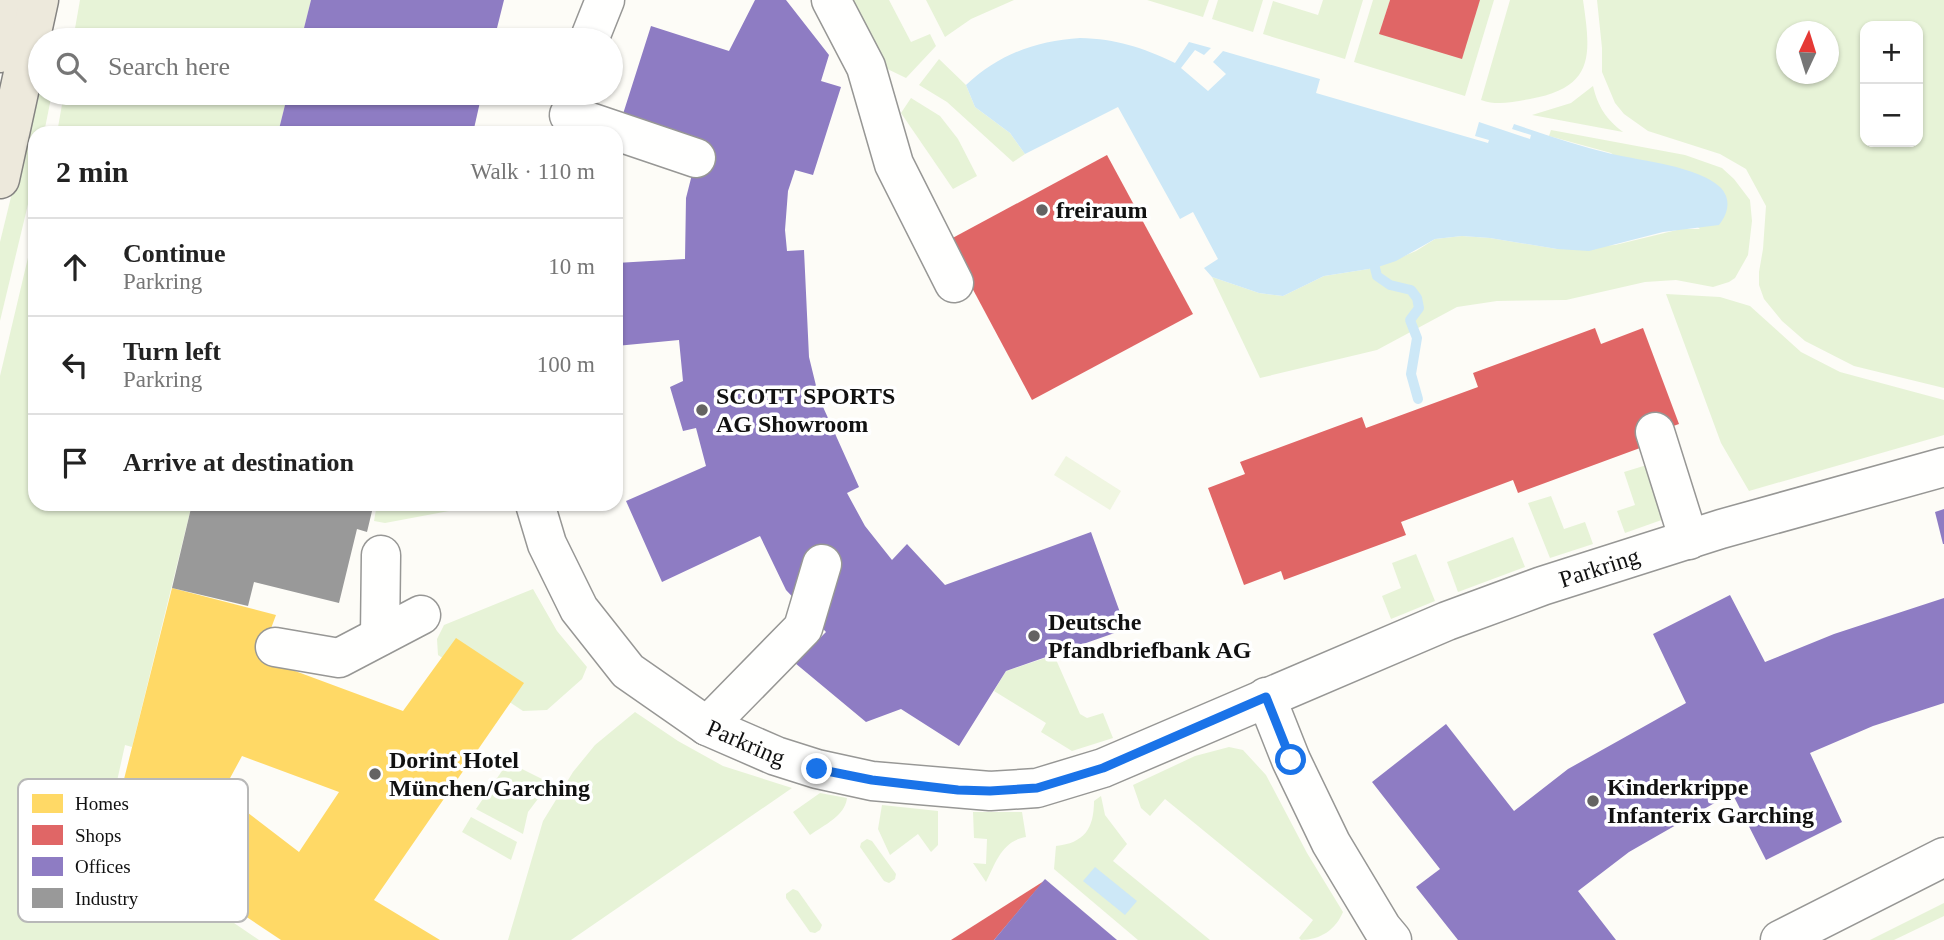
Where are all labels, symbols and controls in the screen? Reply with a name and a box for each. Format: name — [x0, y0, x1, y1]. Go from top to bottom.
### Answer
north arrow — [1776, 21, 1839, 84]
map controls — [1860, 21, 1923, 147]
button: + — [1860, 21, 1923, 84]
search box — [28, 28, 623, 105]
icon: search — [52, 48, 90, 86]
text: Search here — [108, 52, 230, 81]
button: − — [1860, 84, 1923, 147]
text: 2 min — [56, 155, 129, 188]
text: Walk · 110 m — [471, 159, 595, 184]
place label: freiraum — [1056, 197, 1148, 223]
marker: freiraum — [1034, 202, 1050, 218]
text: Continue — [123, 239, 226, 268]
icon: ahead — [56, 248, 94, 286]
text: 10 m — [548, 254, 595, 279]
text: Parkring — [123, 269, 202, 294]
text: Turn left — [123, 337, 221, 366]
icon: left — [56, 346, 94, 384]
text: 100 m — [537, 352, 595, 377]
text: Parkring — [123, 367, 202, 392]
place label: SCOTT SPORTS AG Showroom — [716, 383, 895, 437]
marker: SCOTT SPORTS AG Showroom — [694, 402, 710, 418]
icon: arrive — [56, 444, 94, 482]
text: Arrive at destination — [123, 448, 354, 477]
street label: Parkring — [1556, 543, 1643, 593]
place label: Deutsche Pfandbriefbank AG — [1048, 609, 1252, 663]
marker: Deutsche Pfandbriefbank AG — [1026, 628, 1042, 644]
street label: Parkring — [703, 715, 788, 771]
route start — [1275, 744, 1306, 775]
place label: Dorint Hotel München/Garching — [389, 747, 590, 801]
route end — [801, 753, 832, 784]
marker: Dorint Hotel München/Garching — [367, 766, 383, 782]
place label: Kinderkrippe Infanterix Garching — [1607, 774, 1814, 828]
legend — [18, 779, 248, 922]
text: Homes — [75, 793, 129, 814]
marker: Kinderkrippe Infanterix Garching — [1585, 793, 1601, 809]
text: Shops — [75, 825, 121, 846]
text: Offices — [75, 856, 131, 877]
text: Industry — [75, 888, 139, 909]

